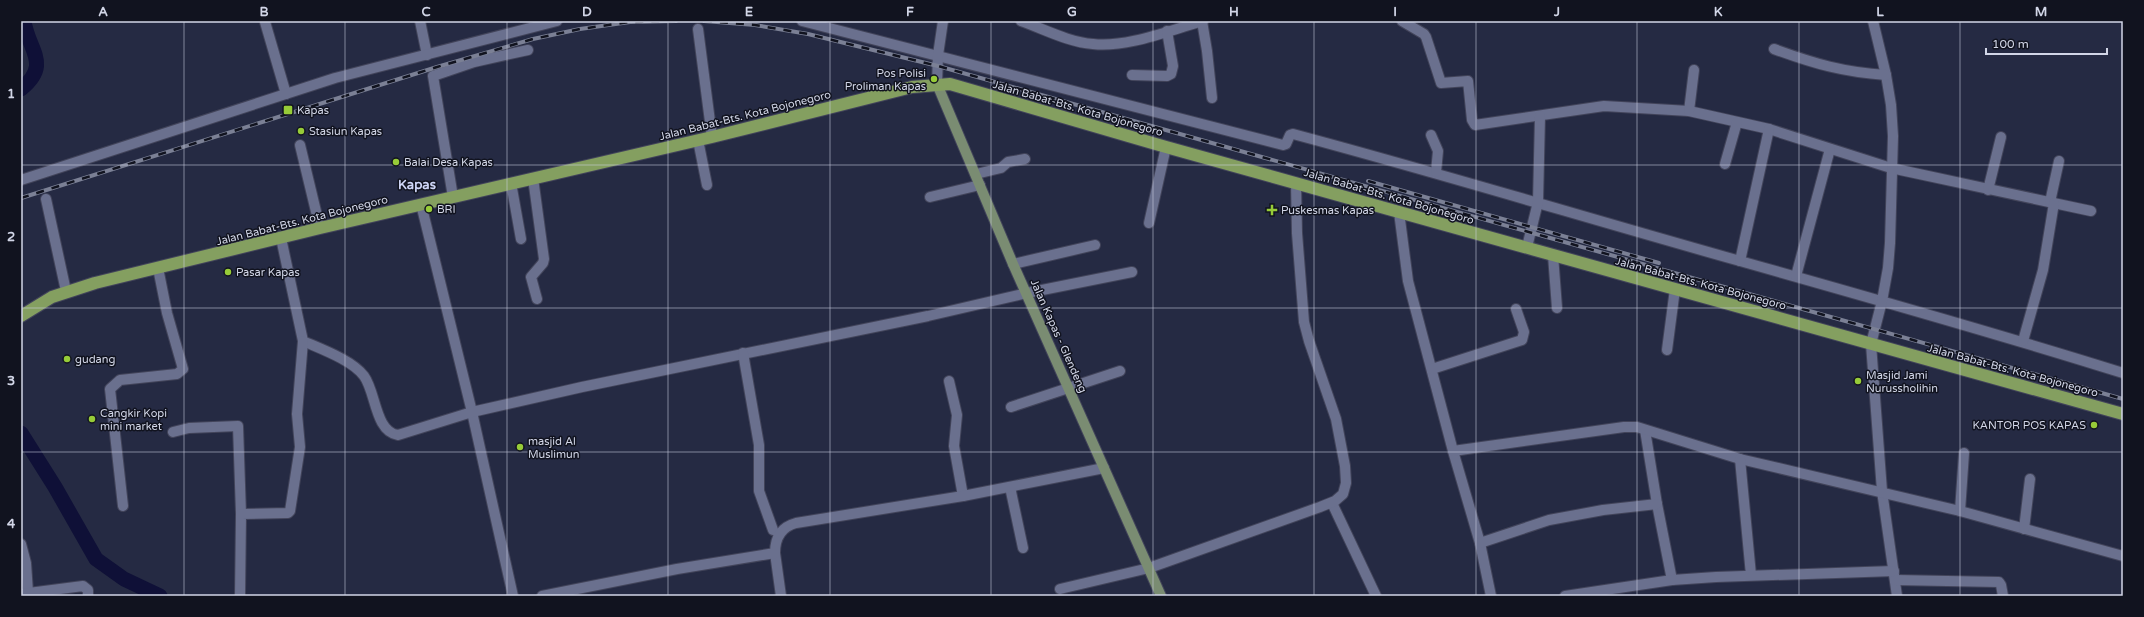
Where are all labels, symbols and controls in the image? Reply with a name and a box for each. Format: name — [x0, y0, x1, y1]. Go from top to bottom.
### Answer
text: A — [98, 4, 108, 20]
text: B — [259, 4, 269, 20]
text: C — [421, 4, 431, 20]
text: D — [582, 4, 592, 20]
text: E — [745, 4, 753, 20]
text: F — [906, 4, 914, 20]
text: G — [1067, 4, 1077, 20]
text: H — [1229, 4, 1239, 20]
text: I — [1393, 4, 1397, 20]
text: J — [1553, 4, 1560, 20]
text: K — [1714, 4, 1723, 20]
text: L — [1876, 4, 1884, 20]
text: M — [2035, 4, 2047, 20]
scale bar — [1986, 30, 2107, 56]
text: 100 m — [1992, 37, 2029, 51]
place label: Pos Polisi Proliman Kapas — [845, 67, 926, 93]
marker: Pos Polisi Proliman Kapas — [929, 74, 939, 84]
street label: Jalan Babat-Bts. Kota Bojonegoro — [991, 78, 1165, 139]
text: 1 — [7, 86, 15, 102]
street label: Jalan Babat-Bts. Kota Bojonegoro — [658, 88, 832, 143]
marker: Kapas — [282, 104, 294, 116]
place label: Kapas — [297, 104, 329, 117]
place label: Stasiun Kapas — [309, 125, 382, 138]
marker: Stasiun Kapas — [296, 126, 306, 136]
place label: Balai Desa Kapas — [404, 156, 493, 169]
marker: Balai Desa Kapas — [391, 157, 401, 167]
street label: Jalan Babat-Bts. Kota Bojonegoro — [1302, 166, 1476, 227]
district label: Kapas — [398, 177, 436, 193]
street label: Jalan Babat-Bts. Kota Bojonegoro — [215, 193, 389, 248]
place label: BRI — [437, 203, 456, 216]
marker: BRI — [424, 204, 434, 214]
marker: Puskesmas Kapas — [1266, 204, 1278, 216]
place label: Puskesmas Kapas — [1281, 204, 1374, 217]
text: 2 — [7, 229, 15, 245]
street label: Jalan Babat-Bts. Kota Bojonegoro — [1614, 254, 1788, 313]
place label: Pasar Kapas — [236, 266, 300, 279]
marker: Pasar Kapas — [223, 267, 233, 277]
street label: Jalan Kapas - Glendeng — [1028, 277, 1089, 395]
street label: Jalan Babat-Bts. Kota Bojonegoro — [1926, 341, 2100, 400]
place label: gudang — [75, 353, 115, 366]
marker: gudang — [62, 354, 72, 364]
place label: Masjid Jami Nurussholihin — [1866, 369, 1938, 395]
text: 3 — [7, 373, 15, 389]
marker: Masjid Jami Nurussholihin — [1853, 376, 1863, 386]
place label: Cangkir Kopi mini market — [100, 407, 167, 433]
marker: Cangkir Kopi mini market — [87, 414, 97, 424]
place label: KANTOR POS KAPAS — [1973, 419, 2086, 432]
marker: KANTOR POS KAPAS — [2089, 420, 2099, 430]
place label: masjid Al Muslimun — [528, 435, 579, 461]
marker: masjid Al Muslimun — [515, 442, 525, 452]
text: 4 — [7, 516, 16, 532]

